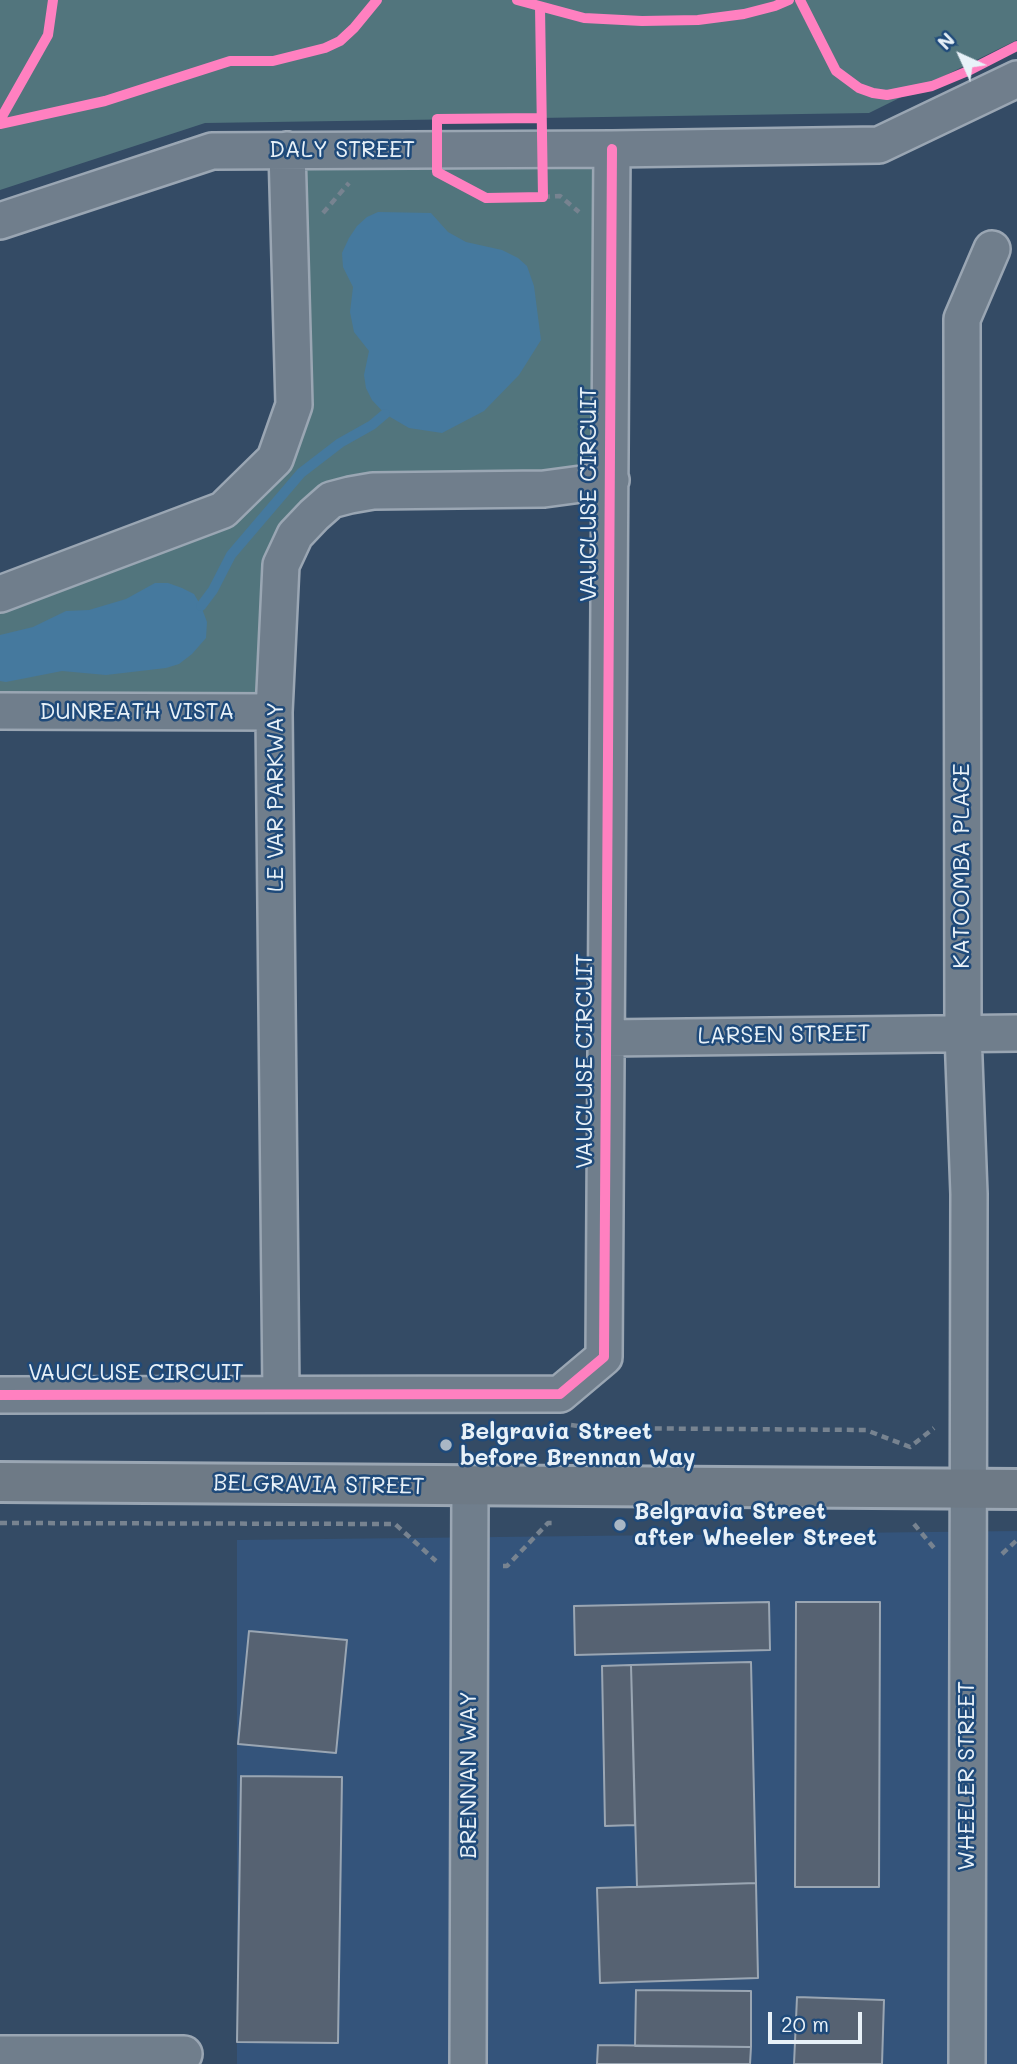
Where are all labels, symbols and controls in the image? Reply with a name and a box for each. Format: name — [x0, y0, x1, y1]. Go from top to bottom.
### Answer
north arrow — [926, 21, 996, 91]
text: N — [932, 27, 960, 55]
street label: DALY STREET — [269, 136, 415, 164]
street label: VAUCLUSE CIRCUIT — [575, 386, 603, 602]
street label: DUNREATH VISTA — [39, 698, 235, 726]
street label: LE VAR PARKWAY — [262, 702, 290, 892]
street label: KATOOMBA PLACE — [948, 763, 976, 969]
street label: VAUCLUSE CIRCUIT — [571, 953, 599, 1169]
street label: LARSEN STREET — [697, 1020, 871, 1050]
street label: VAUCLUSE CIRCUIT — [28, 1359, 244, 1387]
place label: Belgravia Street before Brennan Way — [460, 1418, 695, 1472]
marker: Belgravia Street before Brennan Way — [438, 1437, 454, 1453]
street label: BELGRAVIA STREET — [213, 1469, 425, 1501]
place label: Belgravia Street after Wheeler Street — [634, 1498, 877, 1552]
marker: Belgravia Street after Wheeler Street — [612, 1517, 628, 1533]
street label: WHEELER STREET — [953, 1681, 981, 1871]
street label: BRENNAN WAY — [455, 1691, 483, 1859]
scale bar — [772, 1997, 866, 2041]
text: 20 m — [781, 2010, 829, 2037]

